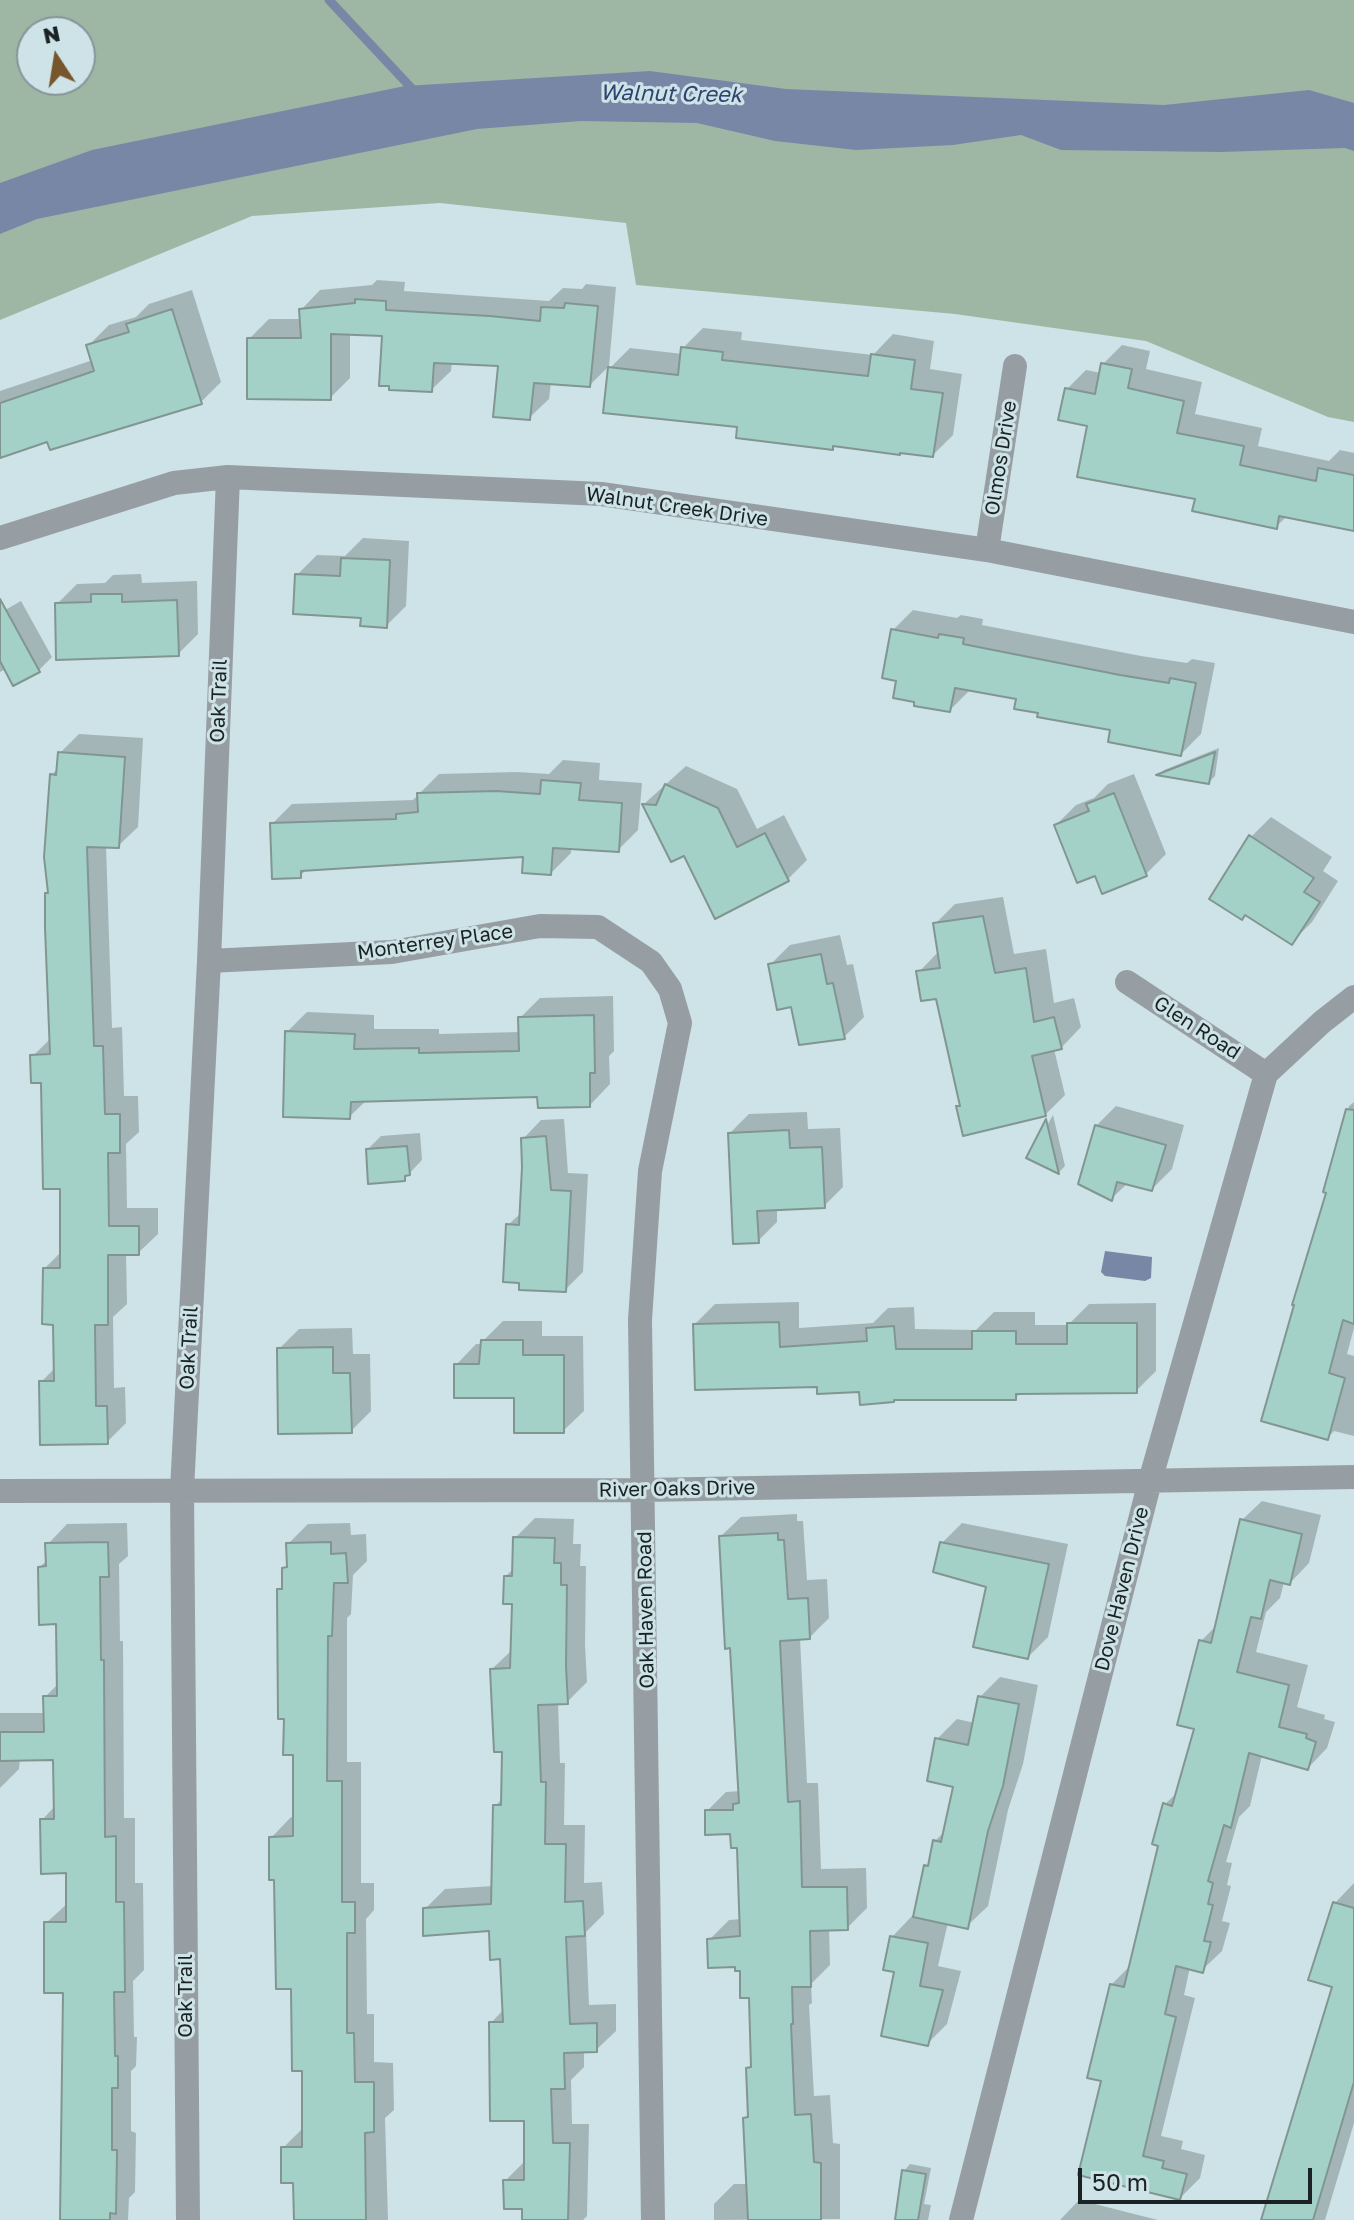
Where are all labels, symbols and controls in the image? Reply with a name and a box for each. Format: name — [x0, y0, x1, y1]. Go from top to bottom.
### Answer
north arrow — [16, 16, 96, 96]
text: N — [40, 19, 62, 49]
water label: Walnut Creek — [600, 80, 742, 108]
street label: Olmos Drive — [980, 399, 1022, 517]
street label: Walnut Creek Drive — [584, 482, 770, 532]
street label: Oak Trail — [206, 659, 232, 743]
street label: Monterrey Place — [356, 919, 514, 965]
street label: Glen Road — [1149, 991, 1245, 1065]
street label: Oak Trail — [175, 1306, 203, 1390]
street label: River Oaks Drive — [598, 1476, 756, 1502]
street label: Dove Haven Drive — [1090, 1504, 1154, 1674]
street label: Oak Haven Road — [633, 1531, 659, 1689]
street label: Oak Trail — [174, 1954, 198, 2038]
scale bar — [1082, 2152, 1316, 2202]
text: 50 m — [1092, 2167, 1148, 2196]

